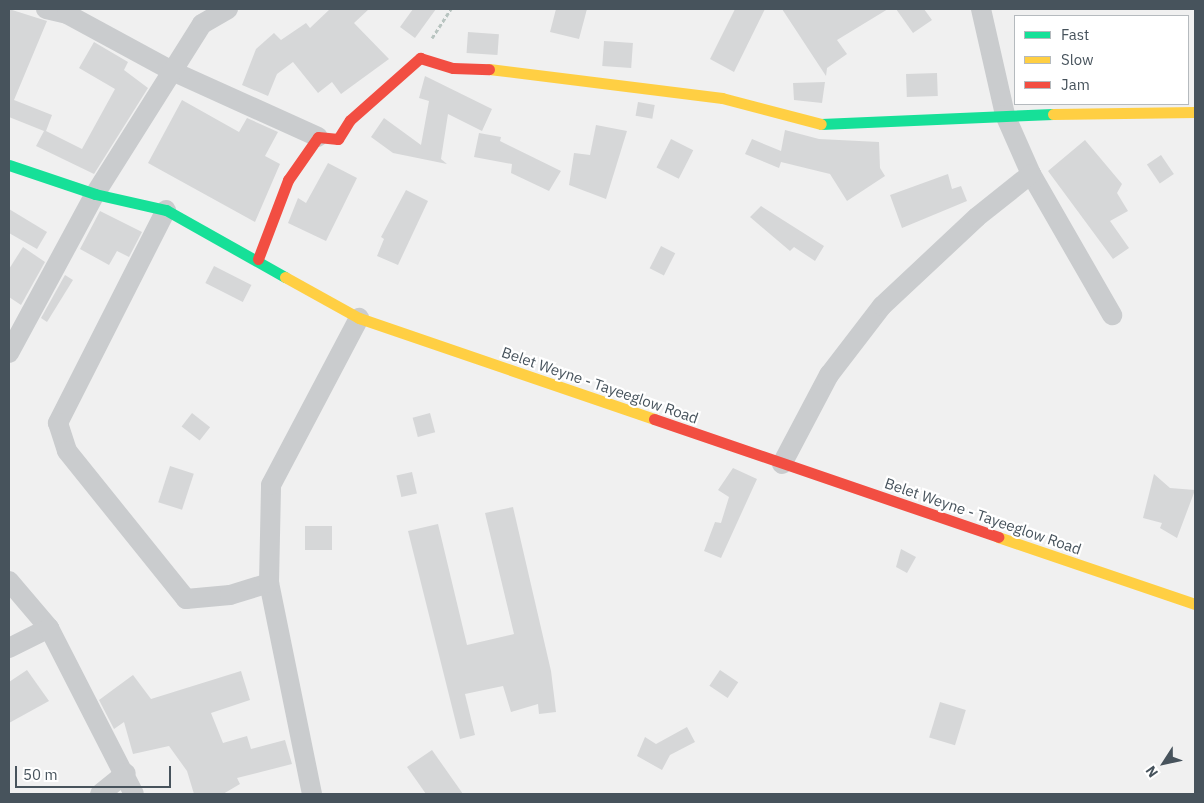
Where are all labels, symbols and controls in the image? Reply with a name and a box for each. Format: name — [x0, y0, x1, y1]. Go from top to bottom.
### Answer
legend — [1014, 15, 1189, 105]
text: Fast — [1061, 25, 1089, 44]
text: Slow — [1061, 50, 1094, 69]
text: Jam — [1061, 75, 1090, 94]
street label: Belet Weyne - Tayeeglow Road — [499, 343, 701, 427]
street label: Belet Weyne - Tayeeglow Road — [882, 474, 1084, 558]
north arrow — [1139, 738, 1189, 788]
scale bar — [18, 756, 174, 788]
text: N — [1141, 762, 1162, 781]
text: 50 m — [23, 765, 58, 784]

